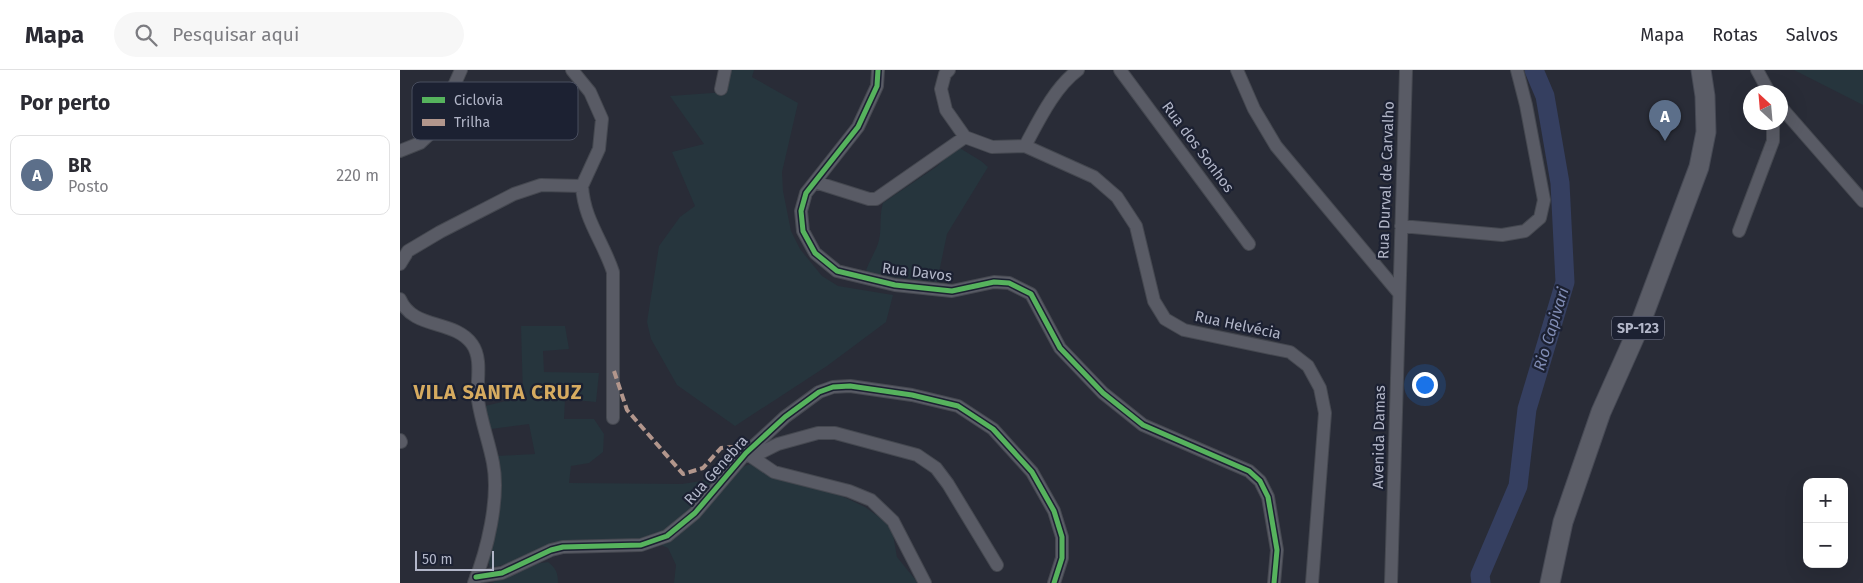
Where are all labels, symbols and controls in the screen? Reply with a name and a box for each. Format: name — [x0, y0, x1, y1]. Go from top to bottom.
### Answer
search box — [114, 12, 464, 57]
text: Mapa — [25, 21, 84, 49]
icon: search — [132, 21, 160, 49]
text: Pesquisar aqui — [172, 23, 299, 46]
text: Mapa — [1640, 24, 1684, 46]
text: Rotas — [1712, 24, 1758, 46]
text: Salvos — [1786, 24, 1838, 46]
legend — [412, 82, 578, 140]
north arrow — [1743, 85, 1788, 130]
text: Por perto — [20, 90, 110, 116]
text: Ciclovia — [454, 92, 503, 109]
street label: Rua dos Sonhos — [1158, 98, 1238, 196]
pin: A — [1649, 100, 1681, 141]
street label: Rua Durval de Carvalho — [1374, 101, 1398, 259]
text: Trilha — [454, 114, 490, 131]
text: BR — [68, 154, 91, 177]
text: A — [32, 166, 42, 185]
text: 220 m — [336, 166, 379, 185]
text: Posto — [68, 177, 109, 196]
street label: Rua Davos — [881, 259, 953, 285]
water label: Rio Capivari — [1529, 284, 1573, 373]
street label: Rua Helvécia — [1193, 307, 1283, 343]
road number: SP-123 — [1612, 317, 1664, 340]
your location — [1412, 372, 1438, 398]
district label: VILA SANTA CRUZ — [412, 380, 583, 404]
street label: Avenida Damas — [1369, 385, 1389, 489]
street label: Rua Genebra — [680, 432, 752, 508]
map controls — [1803, 478, 1848, 568]
button: + — [1803, 478, 1848, 523]
button: − — [1803, 523, 1848, 568]
scale bar — [415, 548, 494, 571]
text: 50 m — [422, 551, 453, 568]

